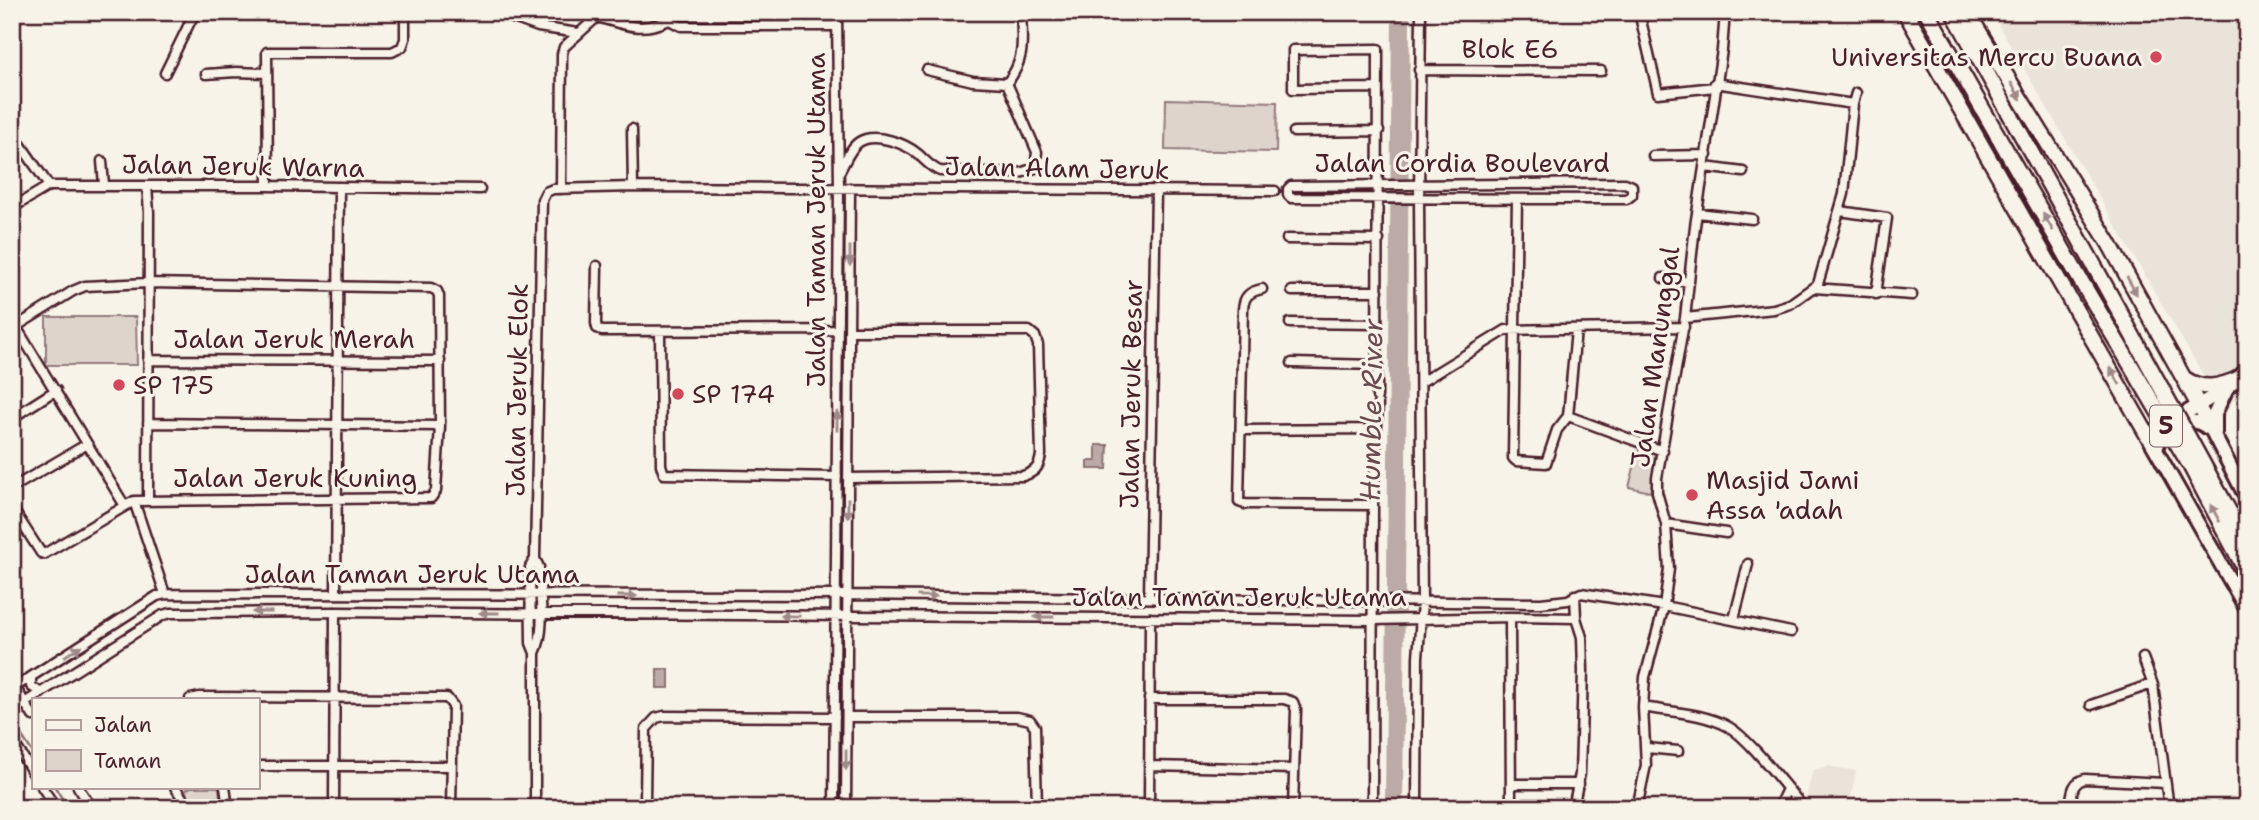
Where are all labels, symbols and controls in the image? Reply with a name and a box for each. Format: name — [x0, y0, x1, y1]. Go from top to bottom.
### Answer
street label: Blok E6 — [1461, 31, 1559, 66]
place label: Universitas Mercu Buana — [1831, 39, 2142, 74]
marker: Universitas Mercu Buana — [2148, 49, 2164, 65]
street label: Jalan Taman Jeruk Utama — [798, 53, 833, 387]
one-way arrow — [2010, 82, 2022, 101]
street label: Jalan Cordia Boulevard — [1314, 145, 1610, 180]
street label: Jalan Jeruk Warna — [121, 146, 365, 185]
street label: Jalan Alam Jeruk — [944, 148, 1170, 187]
one-way arrow — [2042, 212, 2054, 231]
street label: Jalan Manunggal — [1622, 244, 1687, 470]
one-way arrow — [844, 245, 856, 267]
one-way arrow — [2126, 277, 2138, 296]
street label: Jalan Jeruk Besar — [1111, 279, 1150, 509]
street label: Jalan Jeruk Elok — [497, 283, 536, 497]
water label: Humble River — [1350, 318, 1392, 502]
street label: Jalan Jeruk Merah — [173, 321, 415, 356]
place label: SP 175 — [133, 367, 214, 402]
one-way arrow — [2109, 367, 2121, 386]
place label: SP 174 — [692, 376, 775, 411]
marker: SP 175 — [111, 377, 127, 393]
marker: SP 174 — [670, 386, 686, 402]
road number: 5 — [2150, 405, 2182, 446]
one-way arrow — [831, 410, 843, 432]
street label: Jalan Jeruk Kuning — [173, 460, 417, 495]
place label: Masjid Jami Assa 'adah — [1706, 462, 1860, 527]
marker: Masjid Jami Assa 'adah — [1684, 487, 1700, 503]
one-way arrow — [842, 497, 854, 519]
one-way arrow — [2209, 503, 2220, 523]
street label: Jalan Taman Jeruk Utama — [245, 556, 579, 591]
street label: Jalan Taman Jeruk Utama — [1072, 579, 1406, 614]
one-way arrow — [616, 590, 638, 602]
one-way arrow — [916, 591, 938, 602]
one-way arrow — [250, 606, 272, 618]
one-way arrow — [478, 607, 500, 619]
one-way arrow — [779, 610, 801, 622]
one-way arrow — [1033, 611, 1055, 623]
one-way arrow — [63, 644, 83, 657]
legend — [32, 698, 259, 788]
text: Jalan — [94, 711, 152, 739]
text: Taman — [94, 747, 162, 775]
one-way arrow — [840, 749, 852, 771]

